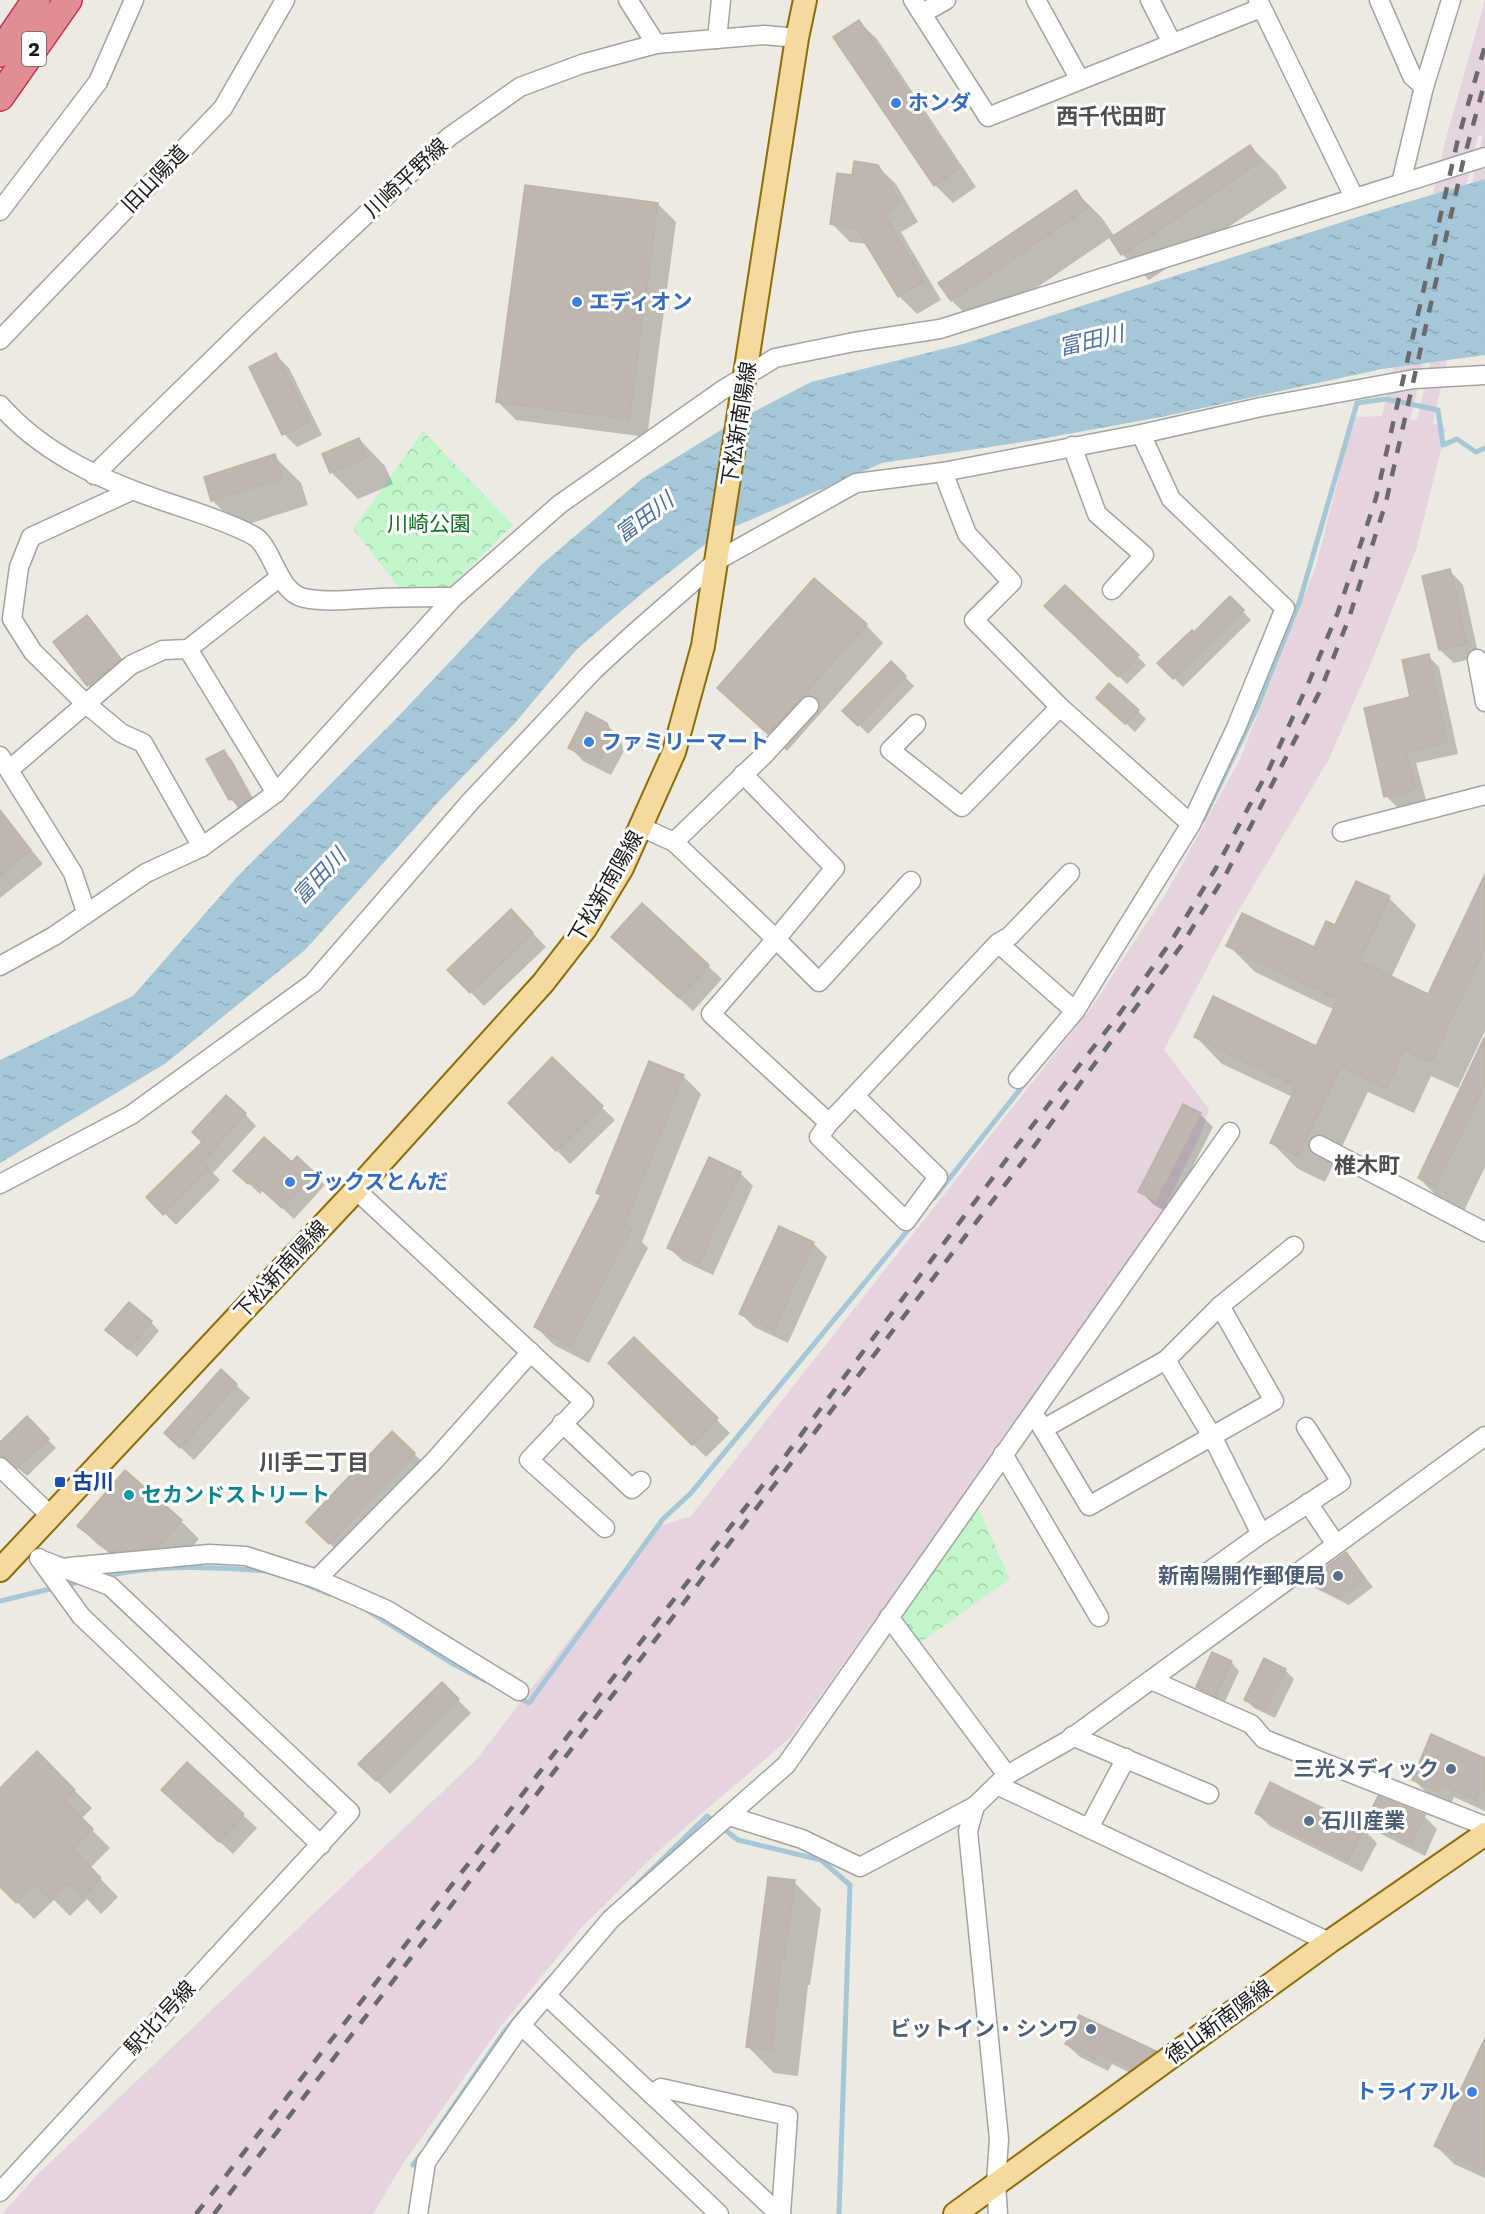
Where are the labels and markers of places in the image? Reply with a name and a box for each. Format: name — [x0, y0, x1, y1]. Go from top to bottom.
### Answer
place label: ホンダ — [908, 90, 971, 115]
marker: ホンダ — [889, 96, 903, 110]
place label: エディオン — [589, 289, 693, 314]
marker: エディオン — [570, 295, 584, 309]
place label: ファミリーマート — [601, 729, 769, 754]
marker: ファミリーマート — [582, 735, 596, 749]
place label: ブックスとんだ — [302, 1169, 448, 1194]
marker: ブックスとんだ — [283, 1175, 297, 1189]
place label: 古川 — [72, 1469, 114, 1494]
marker: 古川 — [53, 1475, 67, 1489]
place label: セカンドストリート — [141, 1482, 330, 1507]
marker: セカンドストリート — [122, 1488, 136, 1502]
place label: 新南陽開作郵便局 — [1158, 1563, 1326, 1588]
marker: 新南陽開作郵便局 — [1331, 1569, 1345, 1583]
place label: 三光メディック — [1293, 1756, 1439, 1781]
marker: 三光メディック — [1444, 1762, 1458, 1776]
place label: 石川産業 — [1321, 1808, 1405, 1833]
marker: 石川産業 — [1302, 1814, 1316, 1828]
place label: ビットイン・シンワ — [890, 2016, 1079, 2041]
marker: ビットイン・シンワ — [1084, 2022, 1098, 2036]
place label: トライアル — [1355, 2079, 1460, 2104]
marker: トライアル — [1465, 2085, 1479, 2099]

